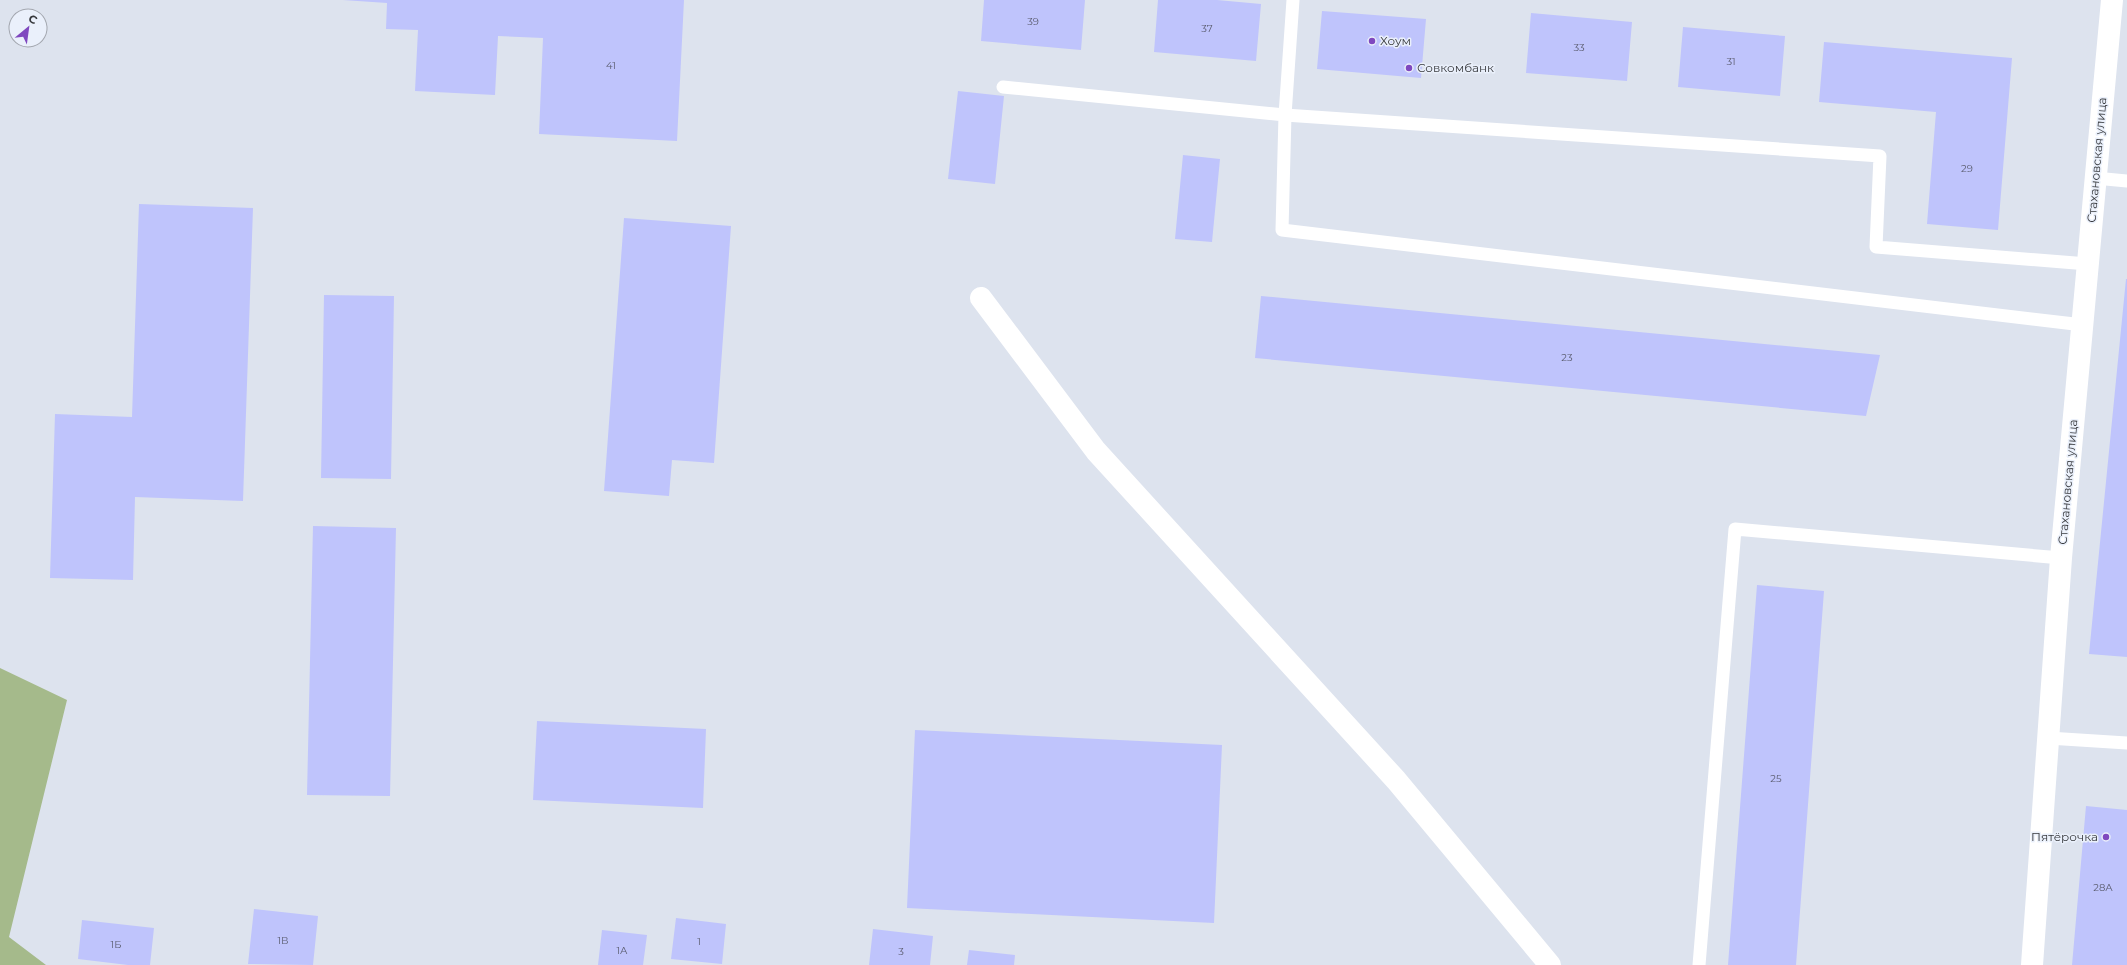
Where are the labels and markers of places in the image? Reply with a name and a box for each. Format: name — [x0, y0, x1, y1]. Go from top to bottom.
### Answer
place label: Хоум — [1380, 33, 1411, 48]
marker: Хоум — [1367, 36, 1377, 46]
place label: Совкомбанк — [1417, 60, 1494, 75]
marker: Совкомбанк — [1404, 63, 1414, 73]
place label: Пятёрочка — [2031, 829, 2098, 844]
marker: Пятёрочка — [2101, 832, 2111, 842]

